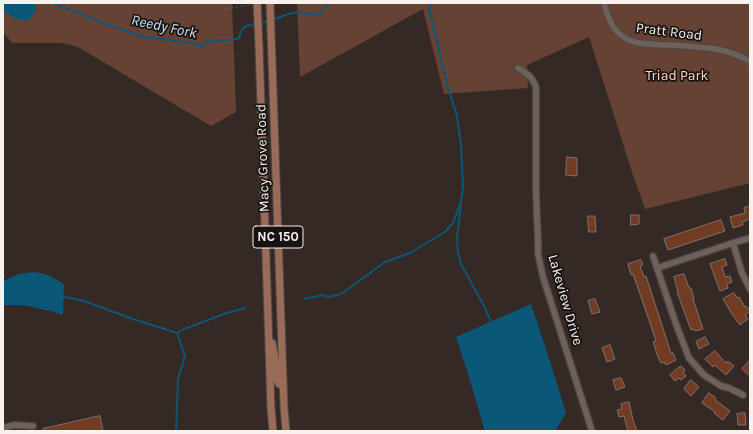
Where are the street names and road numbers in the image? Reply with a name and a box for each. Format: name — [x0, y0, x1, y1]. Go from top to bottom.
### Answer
street label: Pratt Road — [635, 20, 703, 44]
street label: Macy Grove Road — [253, 104, 273, 212]
road number: NC 150 — [253, 226, 303, 248]
street label: Lakeview Drive — [544, 253, 586, 347]

